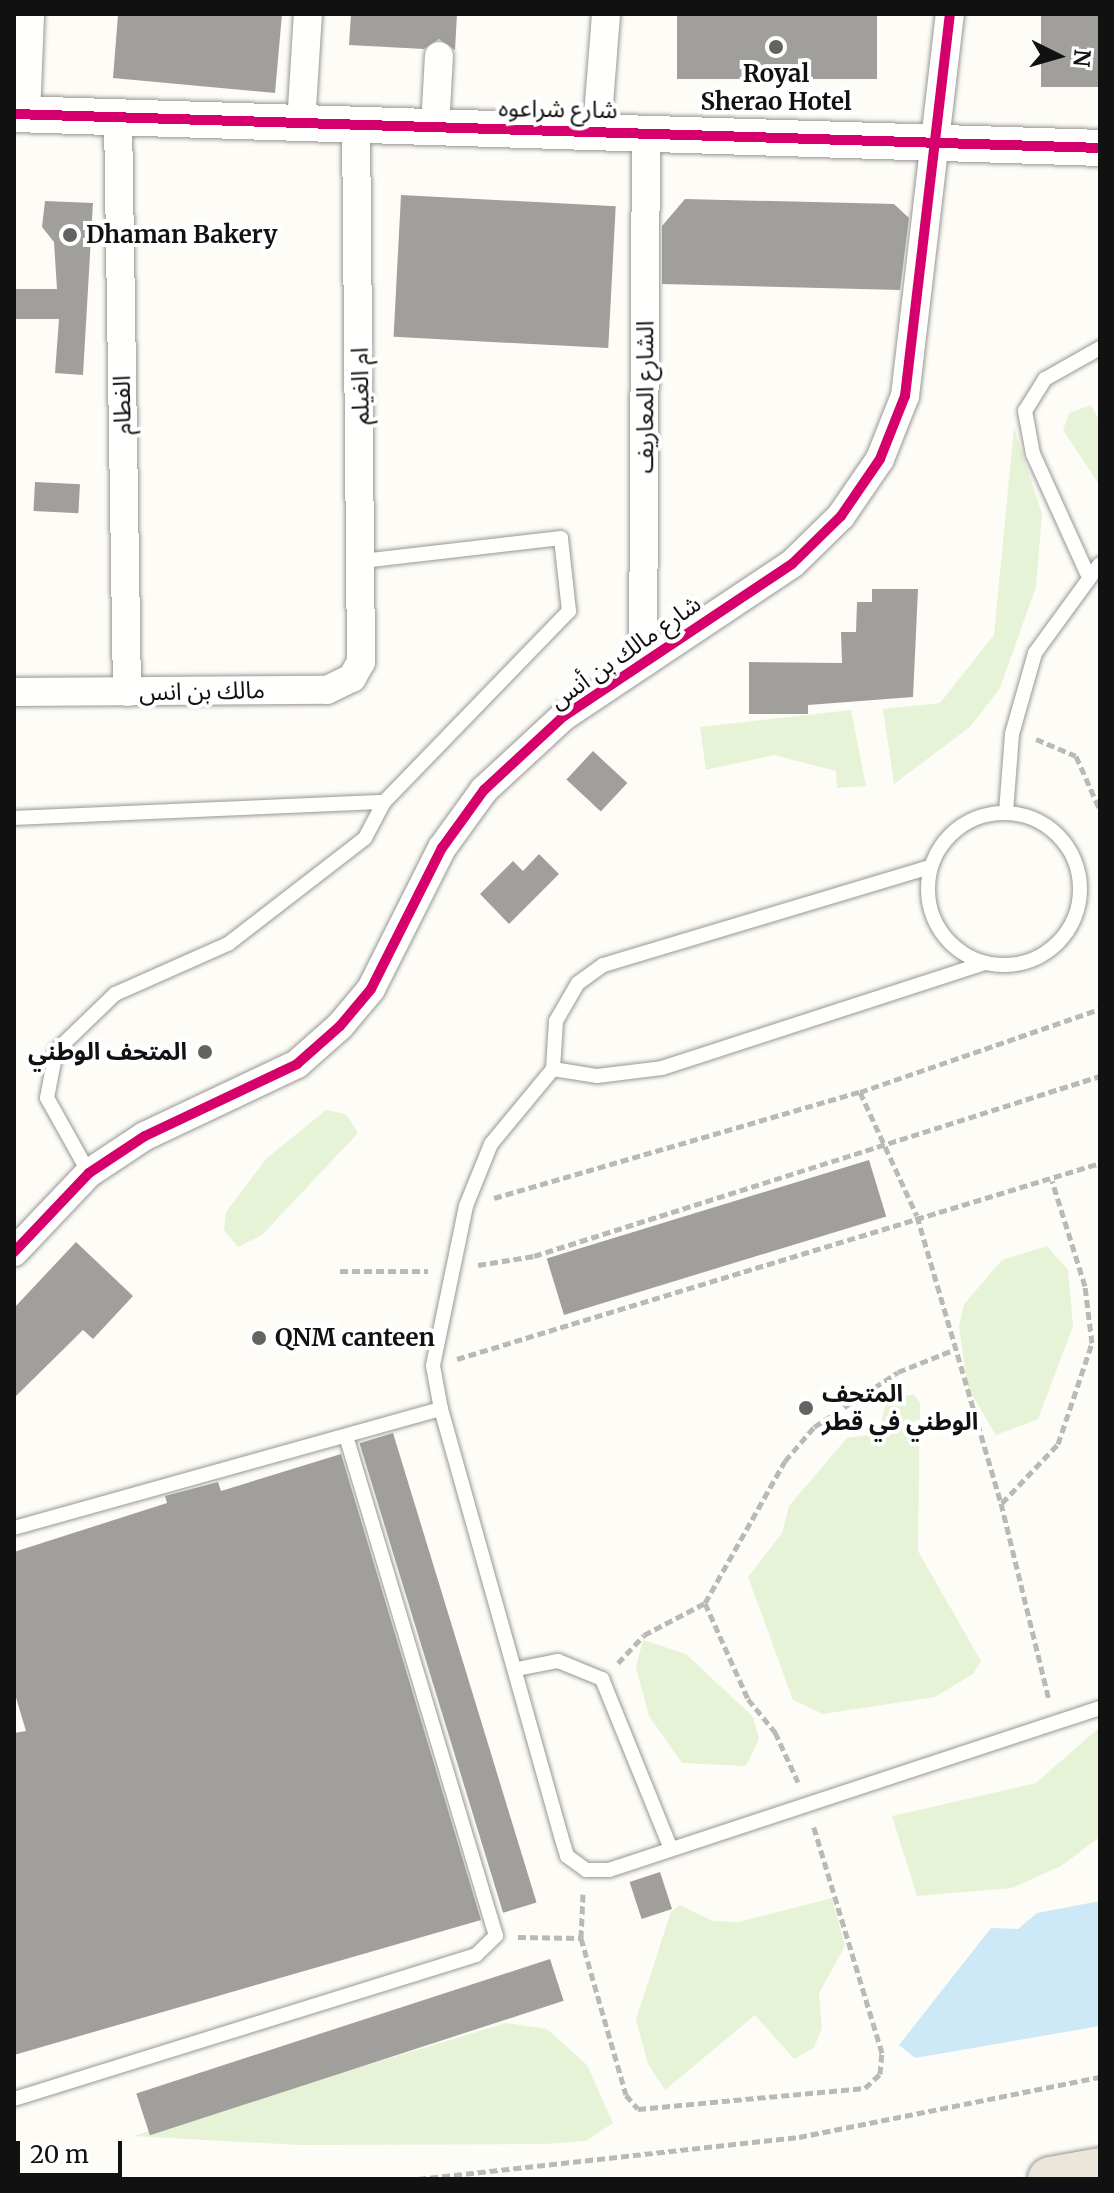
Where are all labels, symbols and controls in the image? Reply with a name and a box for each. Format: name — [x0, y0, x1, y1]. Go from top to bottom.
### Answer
north arrow — [1018, 16, 1098, 96]
marker: Royal Sherao Hotel — [767, 38, 785, 56]
text: N — [1067, 48, 1097, 68]
place label: Royal Sherao Hotel — [700, 60, 852, 116]
street label: شارع شراعوه — [498, 94, 618, 124]
place label: Dhaman Bakery — [86, 221, 277, 249]
marker: Dhaman Bakery — [61, 226, 79, 244]
street label: الشارع المعاريف — [631, 321, 659, 473]
street label: ام الغيلم — [345, 347, 375, 425]
street label: الفطام — [107, 375, 137, 435]
street label: شارع مالك بن أنس — [544, 589, 706, 715]
street label: مالك بن انس — [139, 676, 265, 706]
place label: المتحف الوطني — [28, 1038, 187, 1066]
marker: المتحف الوطني — [194, 1041, 216, 1063]
place label: QNM canteen — [275, 1324, 435, 1352]
marker: QNM canteen — [250, 1329, 268, 1347]
place label: المتحف الوطني في قطر — [822, 1380, 978, 1436]
marker: المتحف الوطني في قطر — [797, 1399, 815, 1417]
scale bar — [20, 2125, 126, 2175]
text: 20 m — [30, 2139, 89, 2170]

